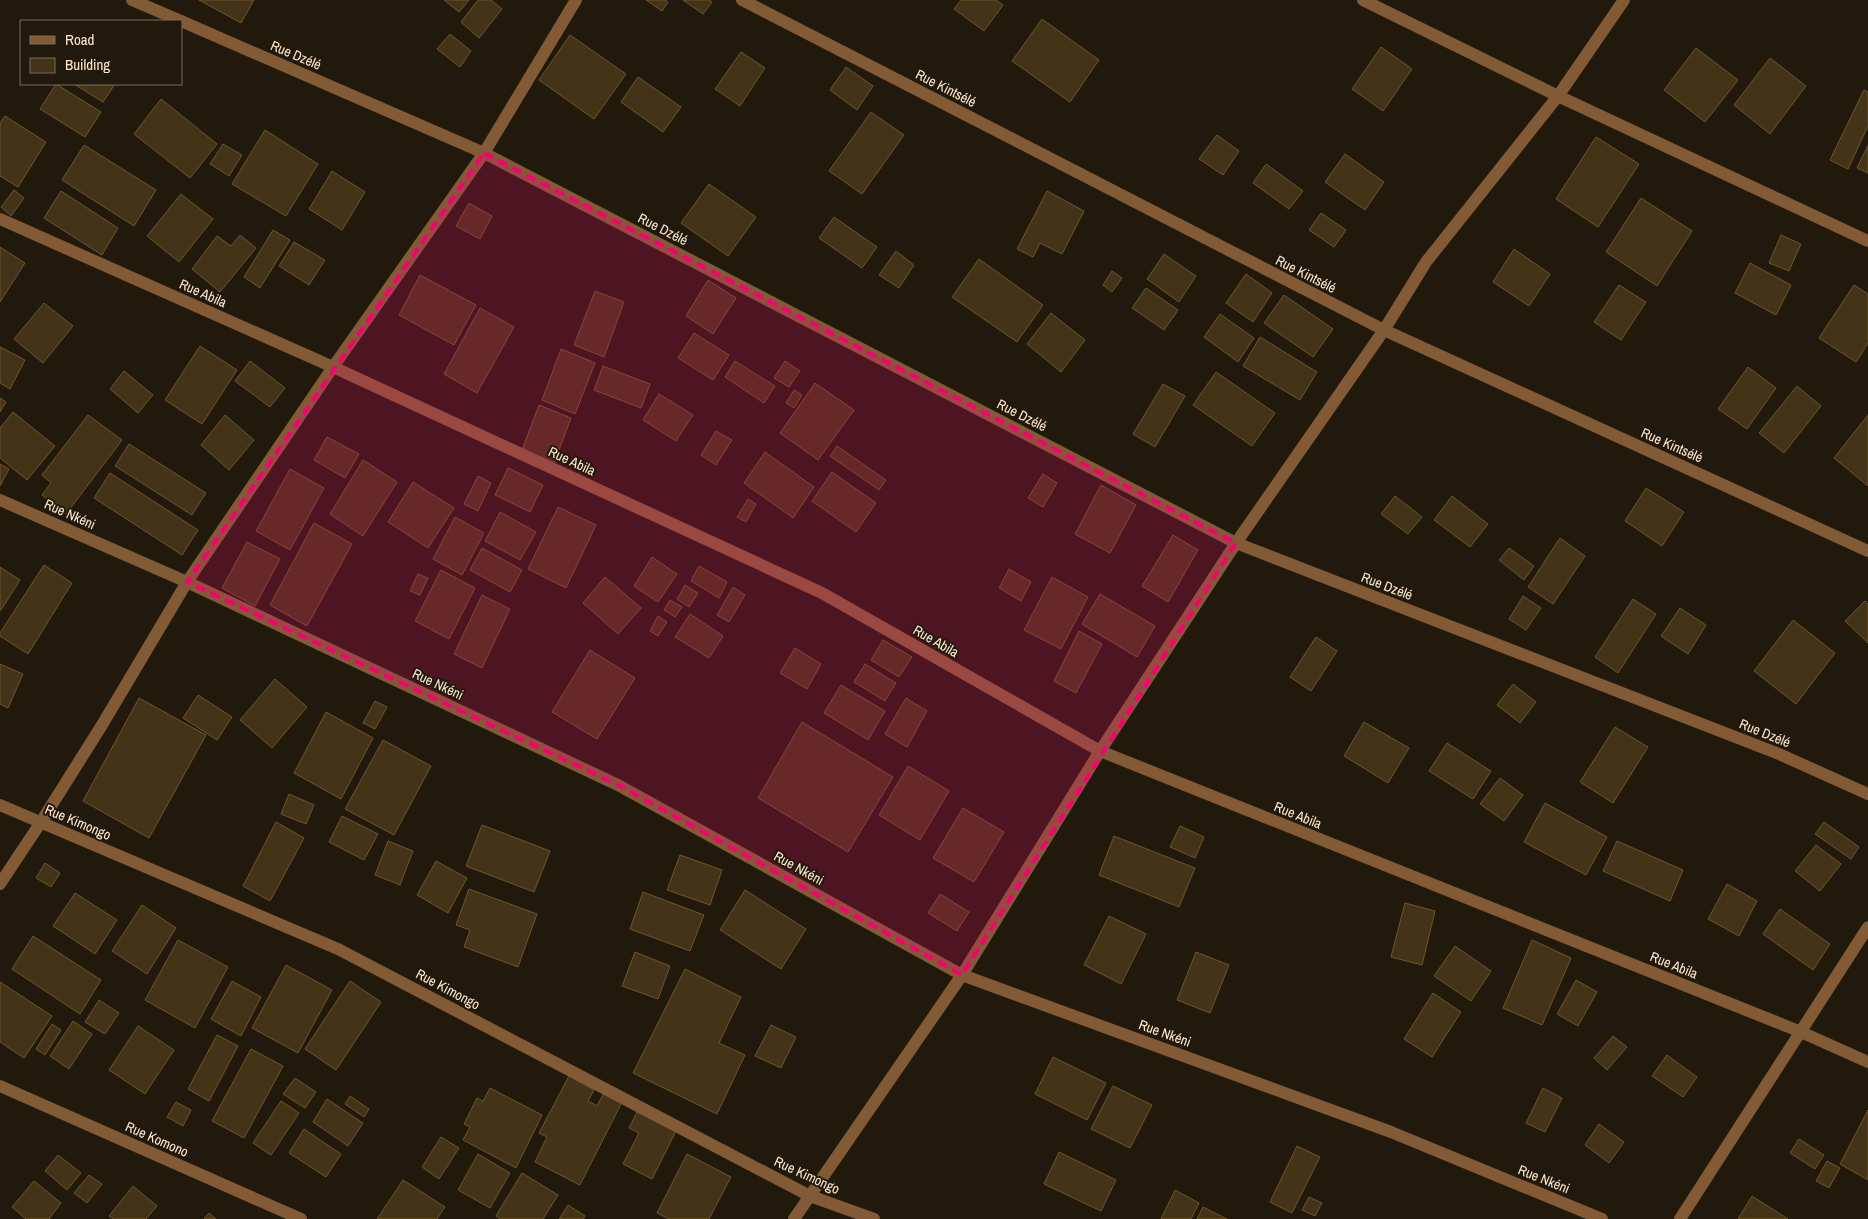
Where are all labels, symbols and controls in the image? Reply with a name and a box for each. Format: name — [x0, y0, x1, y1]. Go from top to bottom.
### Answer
legend — [20, 20, 182, 85]
text: Road — [65, 29, 94, 50]
street label: Rue Dzélé — [268, 36, 324, 74]
text: Building — [65, 54, 110, 75]
street label: Rue Kintsélé — [913, 65, 979, 111]
street label: Rue Dzélé — [635, 209, 691, 249]
street label: Rue Kintsélé — [1273, 251, 1339, 297]
street label: Rue Abila — [177, 275, 230, 312]
street label: Rue Dzélé — [994, 395, 1050, 435]
street label: Rue Kintsélé — [1638, 423, 1706, 467]
street label: Rue Abila — [546, 442, 599, 480]
street label: Rue Nkéni — [42, 495, 98, 533]
street label: Rue Dzélé — [1359, 568, 1415, 604]
street label: Rue Abila — [910, 621, 963, 662]
street label: Rue Nkéni — [410, 664, 466, 704]
street label: Rue Dzélé — [1737, 715, 1793, 751]
street label: Rue Abila — [1272, 797, 1325, 833]
street label: Rue Kimongo — [42, 800, 114, 844]
street label: Rue Nkéni — [771, 847, 827, 889]
street label: Rue Abila — [1648, 947, 1701, 983]
street label: Rue Kimongo — [413, 965, 483, 1013]
street label: Rue Nkéni — [1136, 1015, 1194, 1051]
street label: Rue Komono — [123, 1117, 191, 1161]
street label: Rue Kimongo — [771, 1152, 843, 1198]
street label: Rue Nkéni — [1515, 1160, 1573, 1198]

